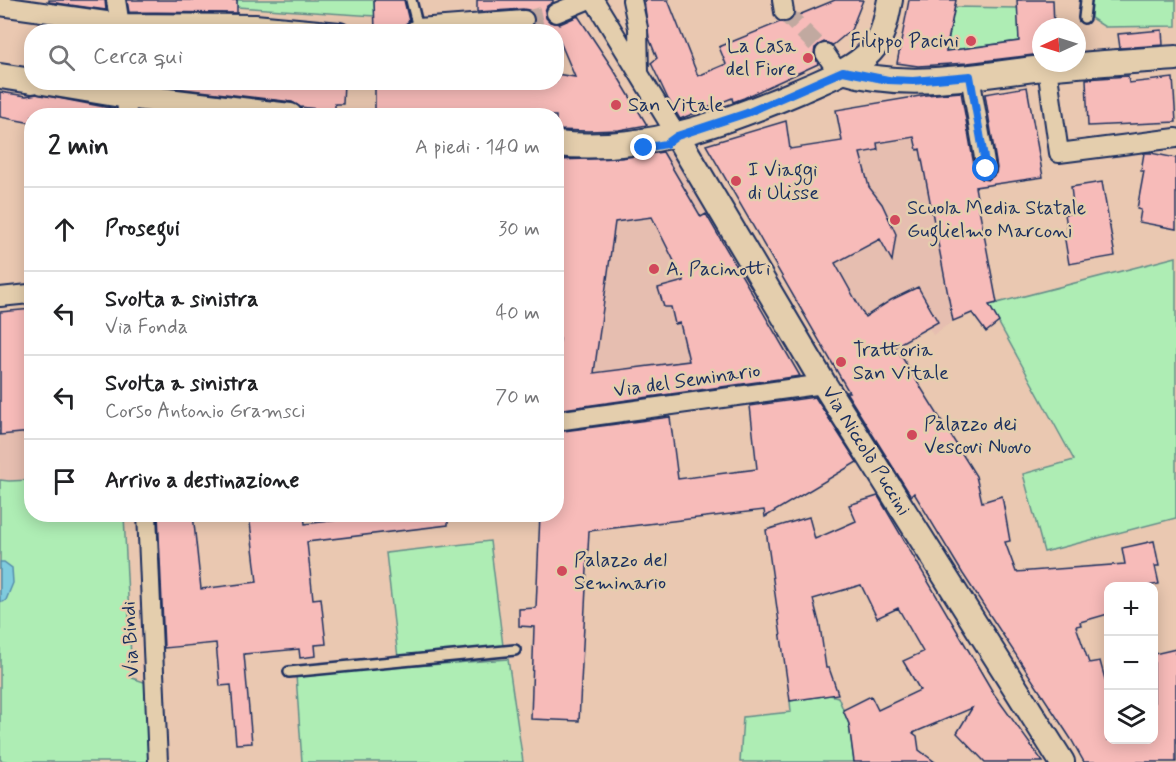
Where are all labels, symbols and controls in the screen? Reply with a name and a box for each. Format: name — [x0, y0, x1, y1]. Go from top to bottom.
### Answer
north arrow — [1032, 18, 1086, 72]
search box — [24, 24, 564, 90]
place label: Filippo Pacini — [850, 28, 959, 55]
place label: La Casa del Fiore — [726, 33, 797, 83]
marker: Filippo Pacini — [964, 34, 978, 48]
icon: search — [45, 41, 78, 74]
text: Cerca qui — [93, 43, 183, 71]
marker: La Casa del Fiore — [801, 51, 815, 65]
place label: San Vitale — [628, 92, 724, 119]
marker: San Vitale — [609, 98, 623, 112]
text: 2 min — [48, 130, 109, 164]
text: A piedi · 140 m — [415, 134, 540, 161]
route end — [630, 134, 656, 160]
route start — [972, 155, 998, 181]
place label: I Viaggi di Ulisse — [748, 157, 819, 207]
marker: I Viaggi di Ulisse — [729, 174, 743, 188]
place label: Scuola Media Statale Guglielmo Marconi — [907, 195, 1086, 247]
icon: ahead — [48, 213, 81, 246]
marker: Scuola Media Statale Guglielmo Marconi — [888, 213, 902, 227]
text: Prosegui — [105, 215, 180, 243]
text: 30 m — [498, 216, 540, 243]
place label: A. Pacinotti — [666, 256, 771, 283]
marker: A. Pacinotti — [647, 262, 661, 276]
text: Svolta a sinistra — [105, 286, 259, 314]
icon: left — [48, 297, 81, 330]
text: 40 m — [496, 300, 540, 327]
text: Via Fonda — [105, 314, 188, 341]
place label: Trattoria San Vitale — [853, 337, 949, 387]
marker: Trattoria San Vitale — [834, 355, 848, 369]
street label: Via del Seminario — [612, 357, 762, 405]
text: Svolta a sinistra — [105, 370, 259, 398]
icon: left — [48, 381, 81, 414]
street label: Via Niccolò Puccini — [815, 381, 917, 521]
text: 70 m — [495, 384, 540, 411]
text: Corso Antonio Gramsci — [105, 398, 306, 425]
place label: Palazzo dei Vescovi Nuovo — [924, 411, 1032, 461]
marker: Palazzo dei Vescovi Nuovo — [905, 428, 919, 442]
icon: arrive — [48, 465, 81, 498]
text: Arrivo a destinazione — [105, 467, 299, 495]
place label: Palazzo del Seminario — [574, 547, 667, 597]
marker: Palazzo del Seminario — [555, 564, 569, 578]
map controls — [1104, 582, 1158, 744]
button: + — [1104, 582, 1158, 636]
street label: Via Bindi — [116, 600, 146, 678]
button: − — [1104, 636, 1158, 690]
button: layers — [1104, 690, 1158, 744]

